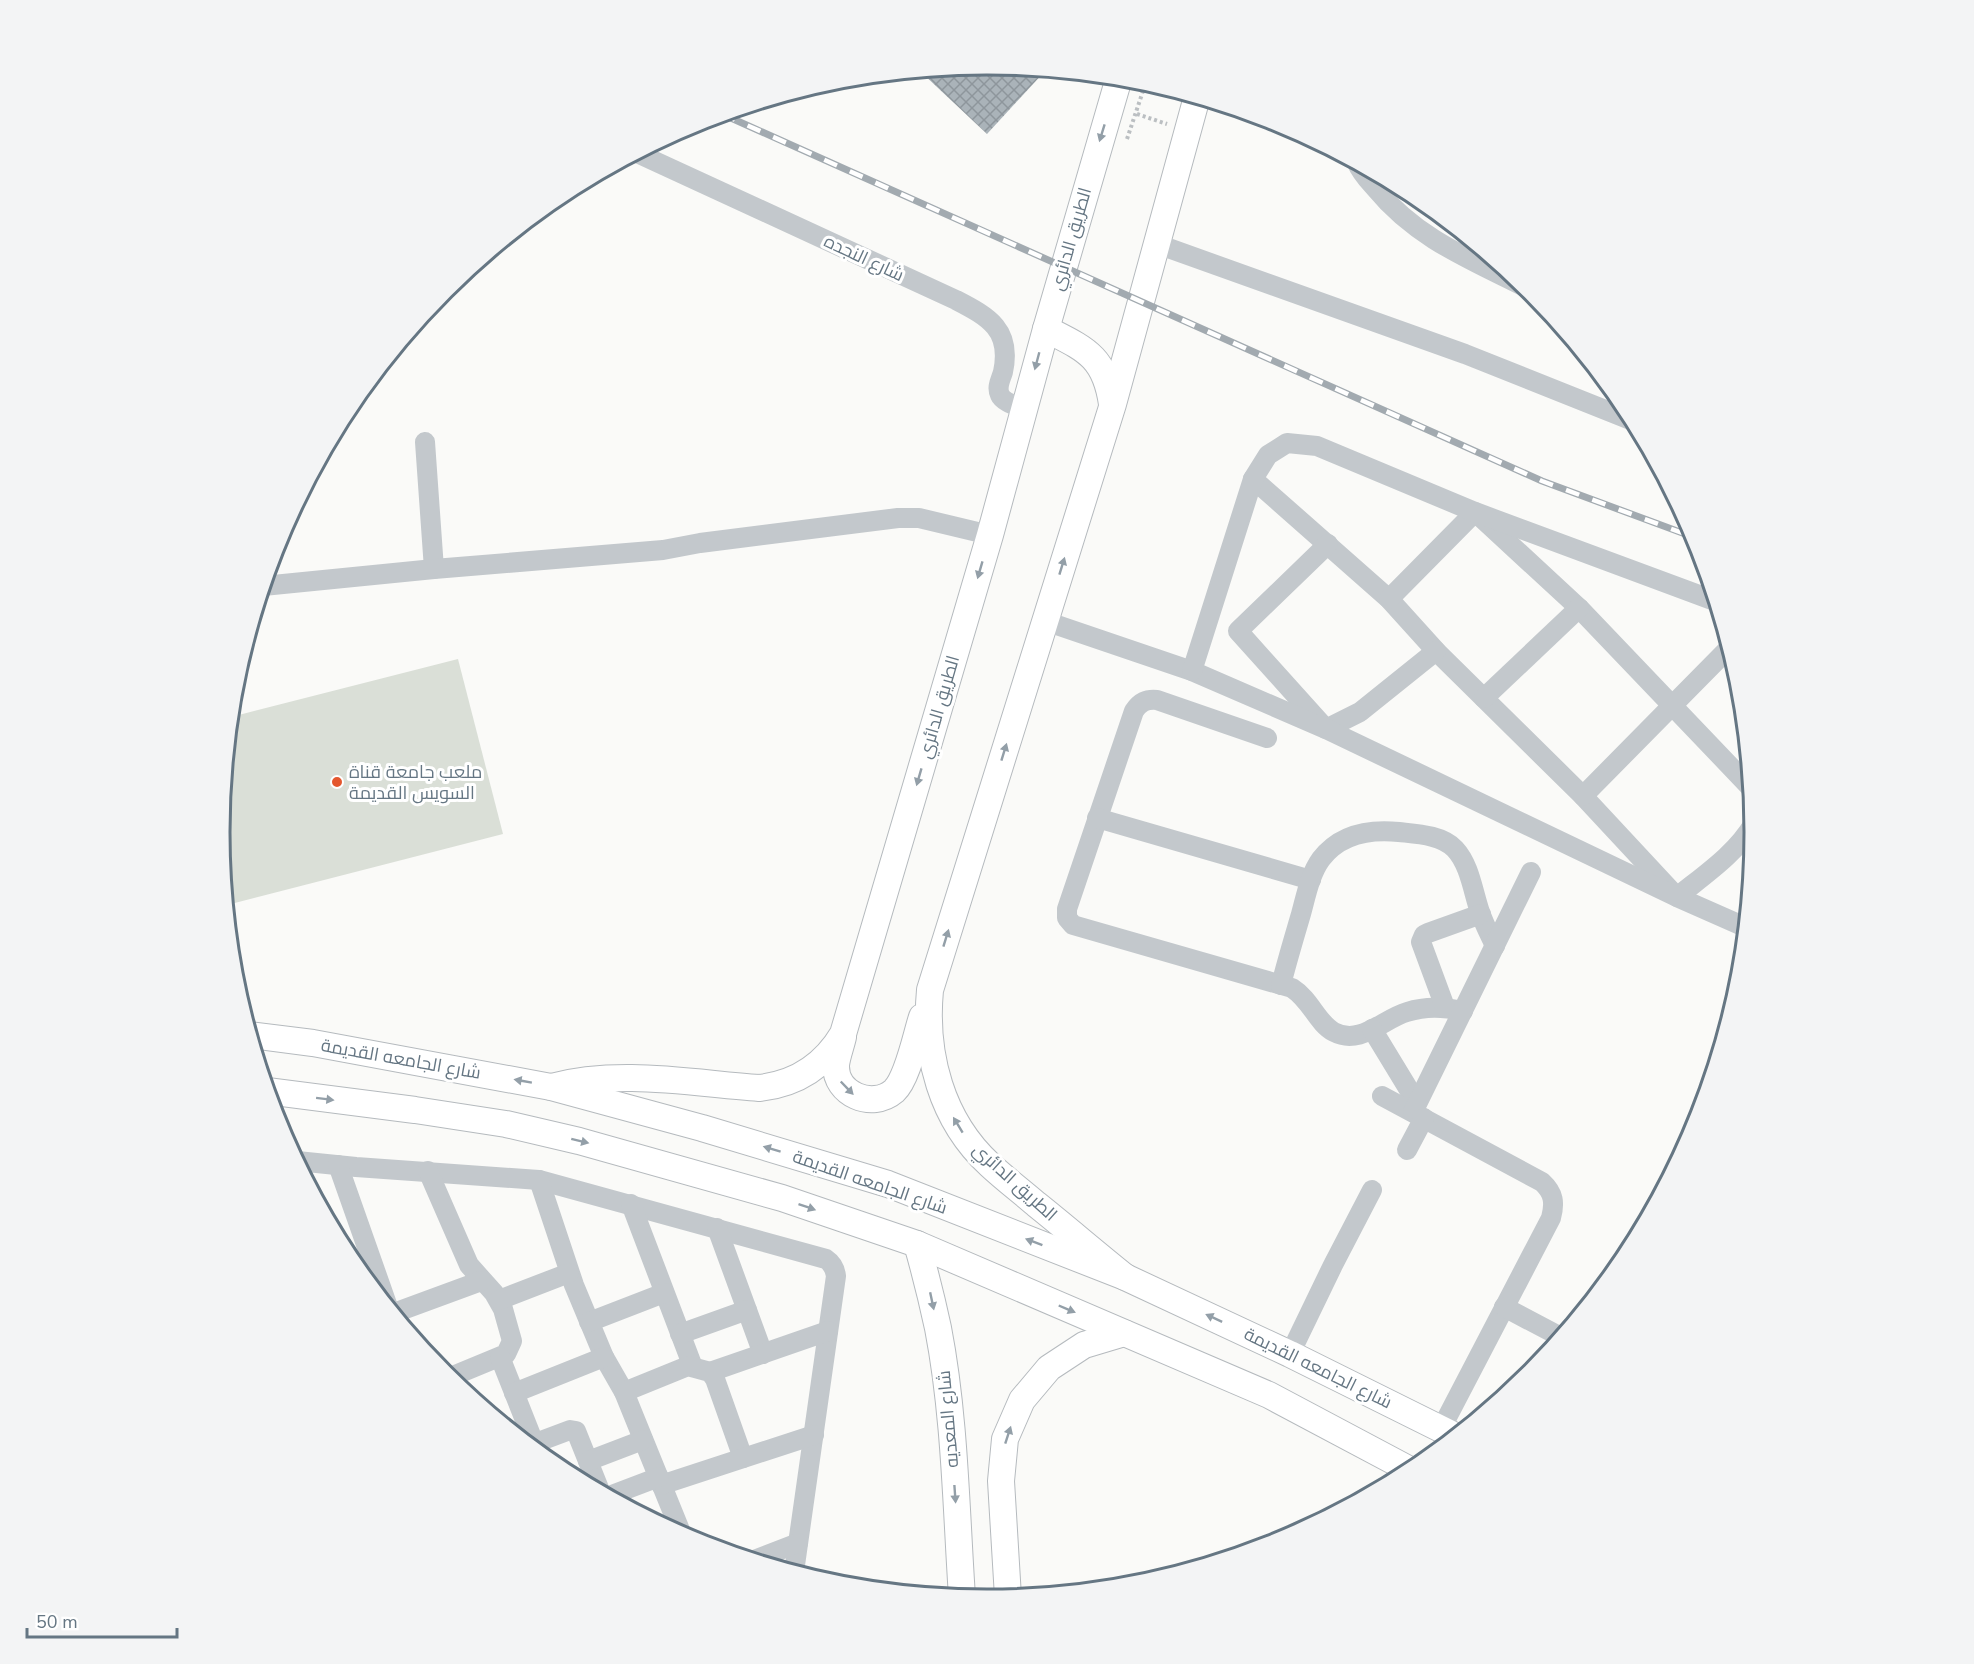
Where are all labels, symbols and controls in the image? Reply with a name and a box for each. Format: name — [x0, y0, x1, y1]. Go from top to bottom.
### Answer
one-way arrow — [1097, 125, 1106, 143]
street label: الطريق الدائري — [1045, 185, 1099, 294]
street label: شارع النجده — [820, 229, 908, 287]
one-way arrow — [1032, 352, 1041, 370]
one-way arrow — [1058, 557, 1067, 575]
one-way arrow — [975, 561, 984, 579]
street label: الطريق الدائري — [913, 653, 967, 762]
one-way arrow — [1000, 743, 1009, 761]
place label: ملعب جامعة قناة السويس القديمة — [349, 760, 482, 805]
one-way arrow — [914, 768, 923, 786]
marker: ملعب جامعة قناة السويس القديمة — [330, 775, 344, 789]
one-way arrow — [942, 929, 952, 947]
street label: شارع الجامعه القديمة — [319, 1033, 483, 1085]
one-way arrow — [513, 1077, 532, 1086]
one-way arrow — [840, 1080, 854, 1095]
one-way arrow — [316, 1094, 335, 1103]
one-way arrow — [953, 1116, 963, 1133]
one-way arrow — [571, 1137, 589, 1147]
street label: الطريق الدائري — [966, 1138, 1063, 1228]
one-way arrow — [763, 1144, 781, 1153]
street label: شارع الجامعه القديمة — [790, 1144, 950, 1220]
one-way arrow — [798, 1203, 816, 1212]
one-way arrow — [1025, 1237, 1043, 1247]
one-way arrow — [927, 1291, 937, 1310]
one-way arrow — [1058, 1305, 1076, 1314]
one-way arrow — [1205, 1313, 1222, 1322]
street label: شارع الجامعه القديمة — [1240, 1322, 1396, 1414]
street label: شارع المعديه — [932, 1369, 964, 1469]
one-way arrow — [1003, 1426, 1013, 1444]
one-way arrow — [950, 1485, 959, 1504]
scale bar — [27, 1601, 177, 1639]
text: 50 m — [36, 1610, 78, 1634]

